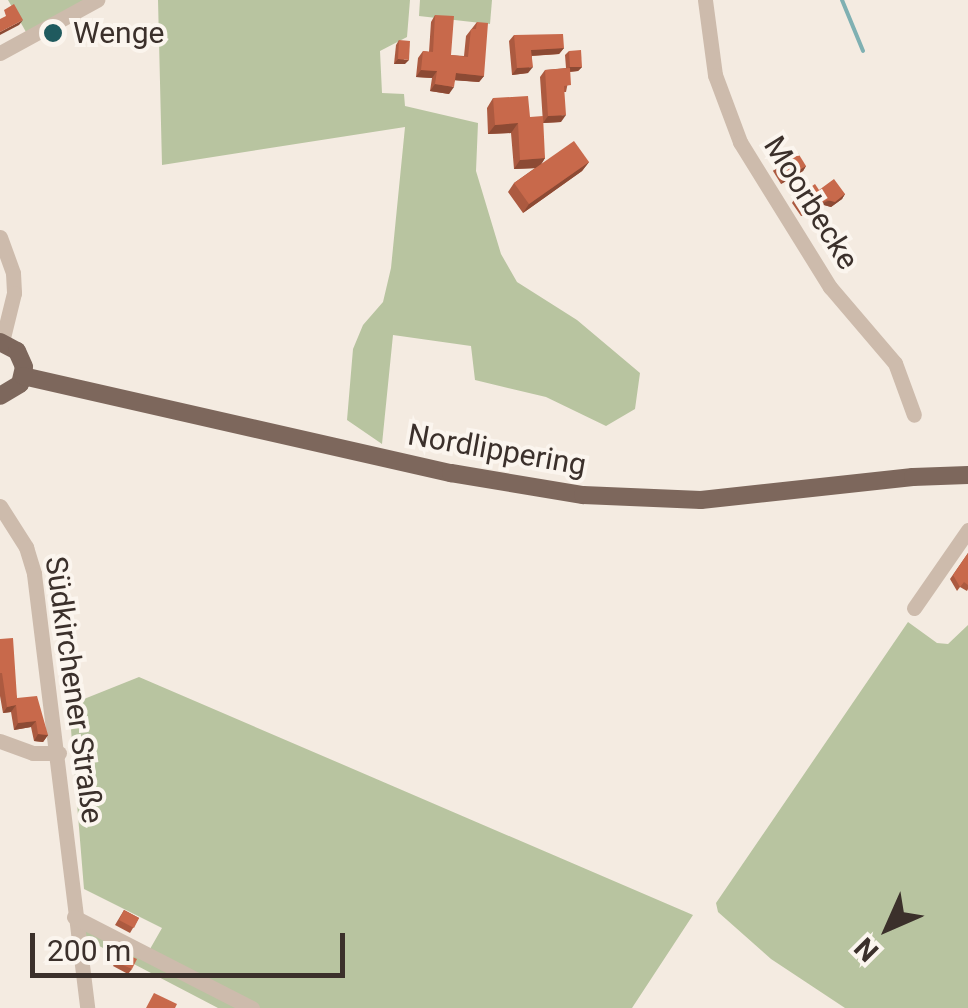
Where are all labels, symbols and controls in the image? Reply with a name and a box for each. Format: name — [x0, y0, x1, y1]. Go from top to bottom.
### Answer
place label: Wenge — [73, 15, 164, 51]
marker: Wenge — [42, 22, 64, 44]
street label: Moorbecke — [756, 130, 866, 276]
street label: Nordlippering — [405, 417, 589, 483]
street label: Südkirchener Straße — [37, 554, 111, 826]
north arrow — [838, 878, 938, 978]
scale bar — [35, 913, 350, 975]
text: N — [848, 931, 885, 968]
text: 200 m — [47, 933, 131, 968]

